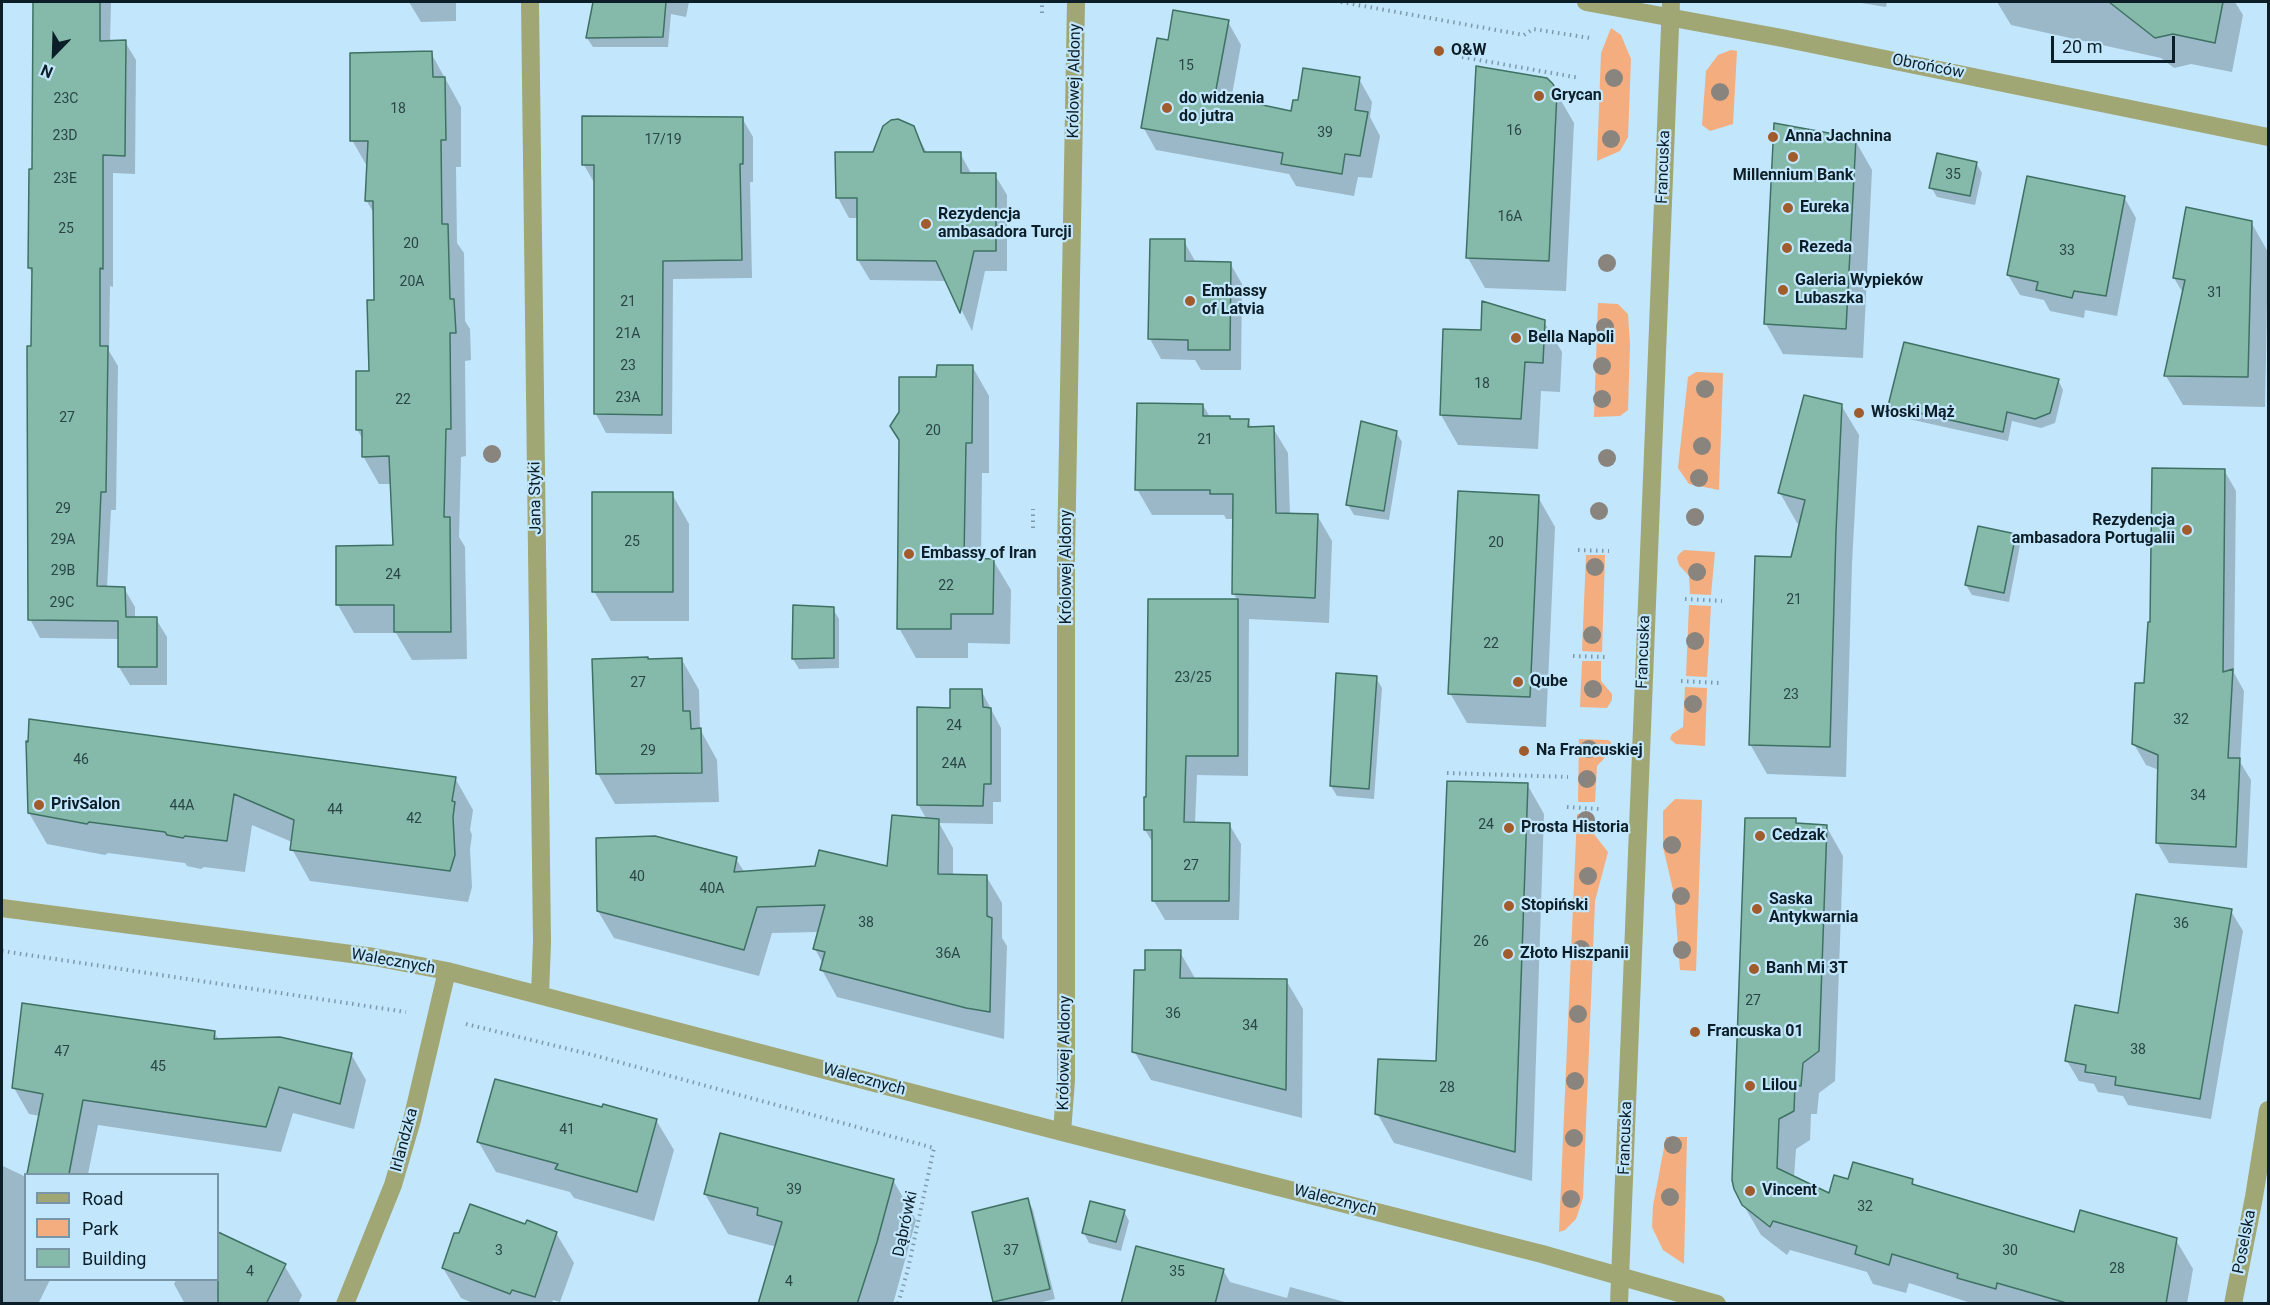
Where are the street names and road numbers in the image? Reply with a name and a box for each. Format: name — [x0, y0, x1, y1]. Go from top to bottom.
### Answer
street label: Królowej Aldony — [1064, 24, 1086, 138]
street label: Obrońców — [1890, 51, 1966, 83]
street label: Francuska — [1653, 130, 1675, 204]
street label: Jana Styki — [526, 461, 546, 535]
street label: Królowej Aldony — [1057, 510, 1077, 624]
street label: Francuska — [1633, 615, 1655, 689]
street label: Walecznych — [350, 945, 436, 979]
street label: Królowej Aldony — [1054, 996, 1076, 1110]
street label: Walecznych — [821, 1060, 907, 1100]
street label: Francuska — [1615, 1101, 1637, 1175]
street label: Irlandzka — [387, 1106, 423, 1174]
street label: Walecznych — [1292, 1181, 1378, 1221]
street label: Dąbrówki — [890, 1189, 922, 1259]
street label: Poselska — [2229, 1208, 2261, 1276]

